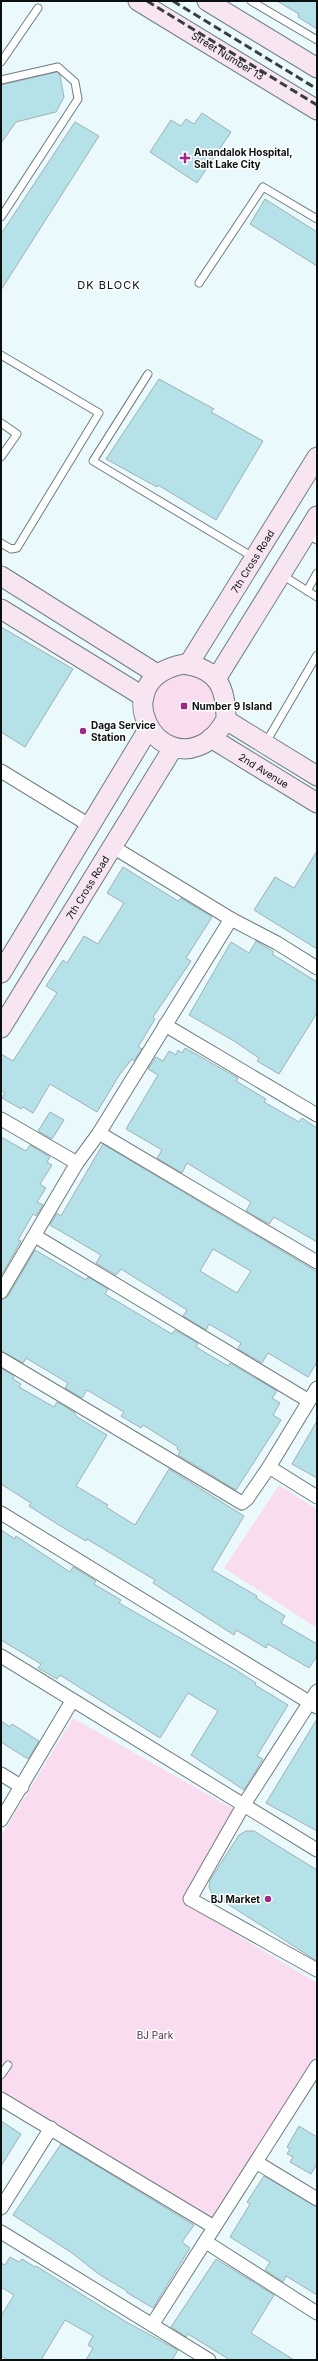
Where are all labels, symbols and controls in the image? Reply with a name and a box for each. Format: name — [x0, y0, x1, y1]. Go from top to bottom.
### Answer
street label: Street Number 13 — [189, 29, 266, 82]
place label: Anandalok Hospital, Salt Lake City — [194, 146, 293, 171]
marker: Anandalok Hospital, Salt Lake City — [179, 152, 191, 164]
district label: DK BLOCK — [77, 278, 141, 292]
street label: 7th Cross Road — [228, 528, 276, 595]
place label: Number 9 Island — [192, 700, 272, 712]
marker: Number 9 Island — [179, 701, 189, 711]
place label: Daga Service Station — [91, 719, 156, 743]
marker: Daga Service Station — [78, 726, 88, 736]
street label: 2nd Avenue — [237, 751, 291, 790]
street label: 7th Cross Road — [63, 854, 111, 921]
place label: BJ Market — [211, 1893, 260, 1905]
marker: BJ Market — [263, 1894, 273, 1904]
park label: BJ Park — [137, 2029, 174, 2041]

